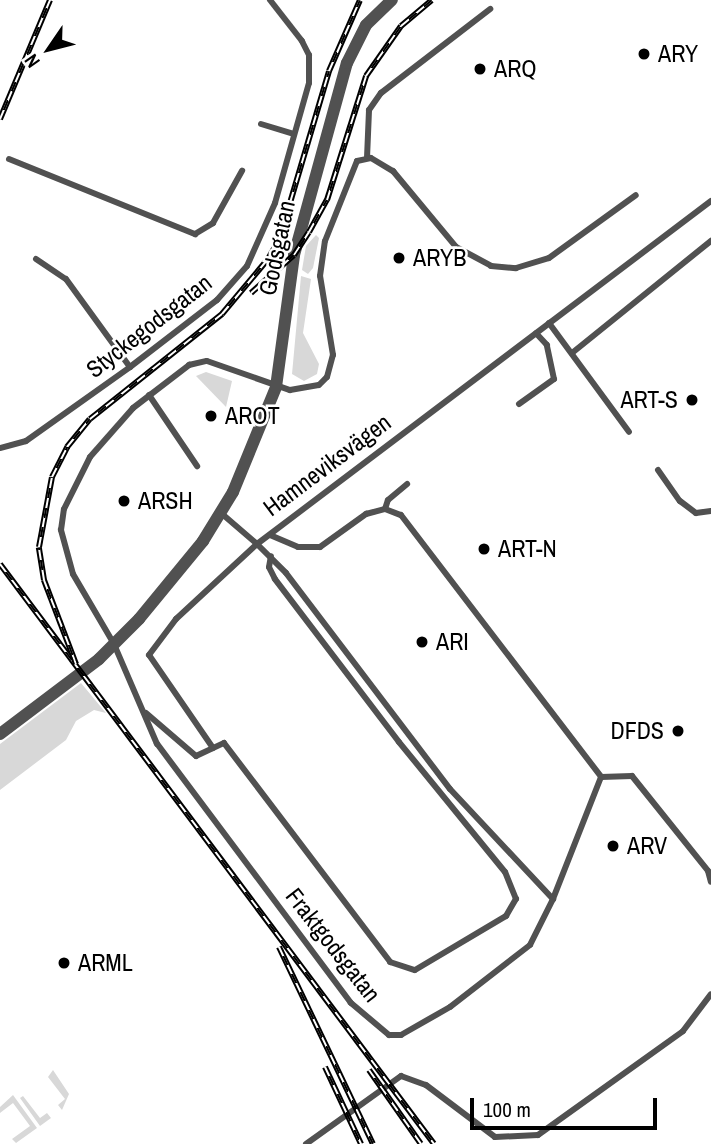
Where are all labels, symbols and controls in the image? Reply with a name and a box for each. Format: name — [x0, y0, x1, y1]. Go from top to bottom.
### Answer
north arrow — [14, 14, 84, 84]
place label: ARY — [658, 40, 698, 68]
marker: ARY — [636, 46, 652, 62]
text: N — [18, 49, 46, 73]
place label: ARQ — [494, 55, 537, 83]
marker: ARQ — [472, 61, 488, 77]
street label: Godsgatan — [253, 198, 301, 298]
place label: ARYB — [413, 244, 466, 272]
marker: ARYB — [391, 250, 407, 266]
street label: Styckegodsgatan — [81, 268, 217, 384]
place label: ART-S — [620, 386, 678, 414]
marker: ART-S — [684, 392, 700, 408]
place label: AROT — [225, 402, 280, 430]
marker: AROT — [203, 408, 219, 424]
street label: Hamneviksvägen — [258, 408, 396, 522]
place label: ARSH — [138, 487, 193, 515]
marker: ARSH — [116, 493, 132, 509]
place label: ART-N — [498, 535, 557, 563]
marker: ART-N — [476, 541, 492, 557]
place label: ARI — [436, 628, 469, 656]
marker: ARI — [414, 634, 430, 650]
place label: DFDS — [610, 717, 664, 745]
marker: DFDS — [670, 723, 686, 739]
place label: ARV — [627, 832, 667, 860]
marker: ARV — [605, 838, 621, 854]
street label: Fraktgodsgatan — [280, 882, 386, 1008]
place label: ARML — [78, 949, 133, 977]
marker: ARML — [56, 955, 72, 971]
scale bar — [473, 1084, 660, 1128]
text: 100 m — [483, 1095, 531, 1124]

